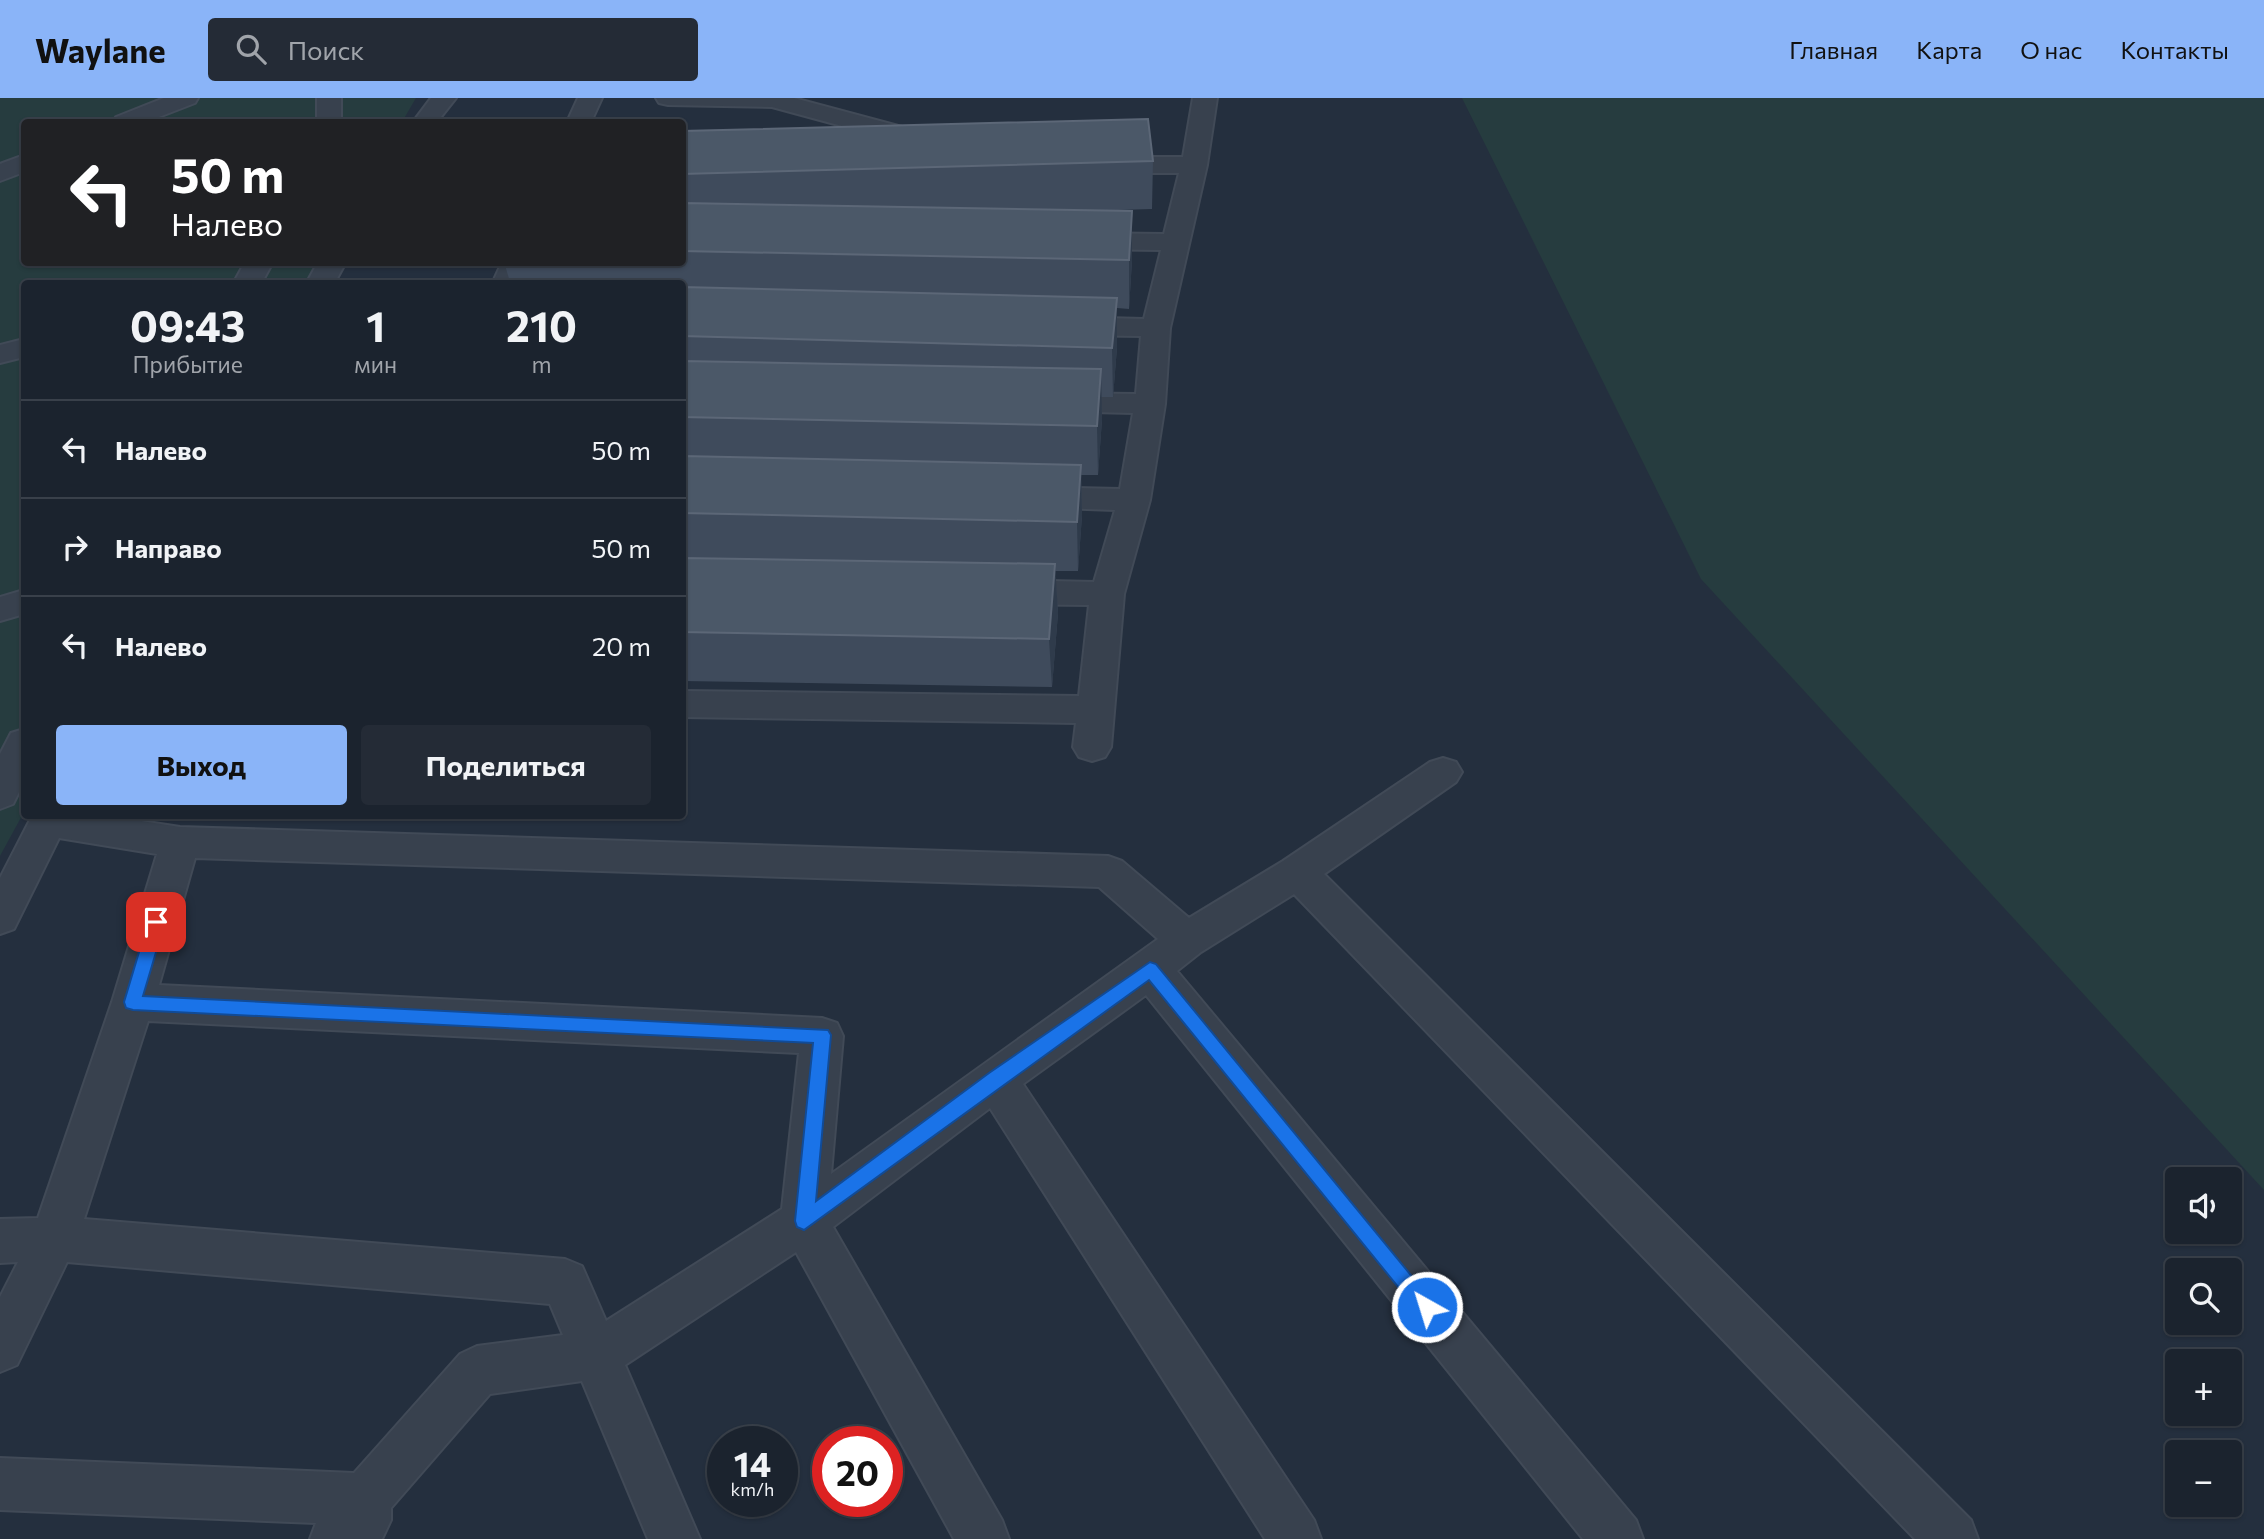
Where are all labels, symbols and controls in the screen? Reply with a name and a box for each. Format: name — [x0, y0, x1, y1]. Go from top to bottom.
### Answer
search box — [208, 18, 698, 81]
text: Waylane — [35, 29, 166, 70]
icon: search — [232, 30, 270, 68]
text: Поиск — [288, 34, 364, 65]
text: Главная — [1789, 35, 1878, 64]
text: Карта — [1916, 35, 1982, 64]
text: О нас — [2020, 35, 2082, 64]
text: Контакты — [2120, 35, 2229, 64]
text: 50 m — [171, 143, 284, 203]
icon: left — [56, 147, 147, 238]
text: Налево — [171, 203, 283, 243]
text: 09:43 — [130, 299, 245, 351]
text: 1 — [366, 299, 385, 351]
text: 210 — [506, 299, 577, 351]
text: Прибытие — [132, 350, 243, 378]
text: мин — [354, 350, 397, 378]
text: m — [531, 350, 552, 378]
icon: left — [56, 430, 94, 468]
text: Налево — [115, 434, 207, 465]
text: 50 m — [591, 434, 651, 465]
icon: right — [56, 528, 94, 566]
text: Направо — [115, 532, 222, 563]
text: 50 m — [591, 532, 651, 563]
icon: left — [56, 626, 94, 664]
text: Налево — [115, 630, 207, 661]
text: 20 m — [592, 630, 651, 661]
button: Выход — [56, 725, 347, 805]
button: Поделиться — [361, 725, 651, 805]
pin — [126, 892, 186, 952]
icon: arrive — [137, 903, 175, 941]
map controls — [2165, 1167, 2242, 1517]
button: sound — [2165, 1167, 2242, 1244]
button: search — [2165, 1258, 2242, 1335]
position arrow — [1390, 1270, 1464, 1344]
button: + — [2165, 1349, 2242, 1426]
speed limit sign: 20 — [812, 1426, 903, 1517]
button: − — [2165, 1440, 2242, 1517]
text: 14 — [734, 1441, 771, 1484]
text: km/h — [731, 1478, 774, 1500]

